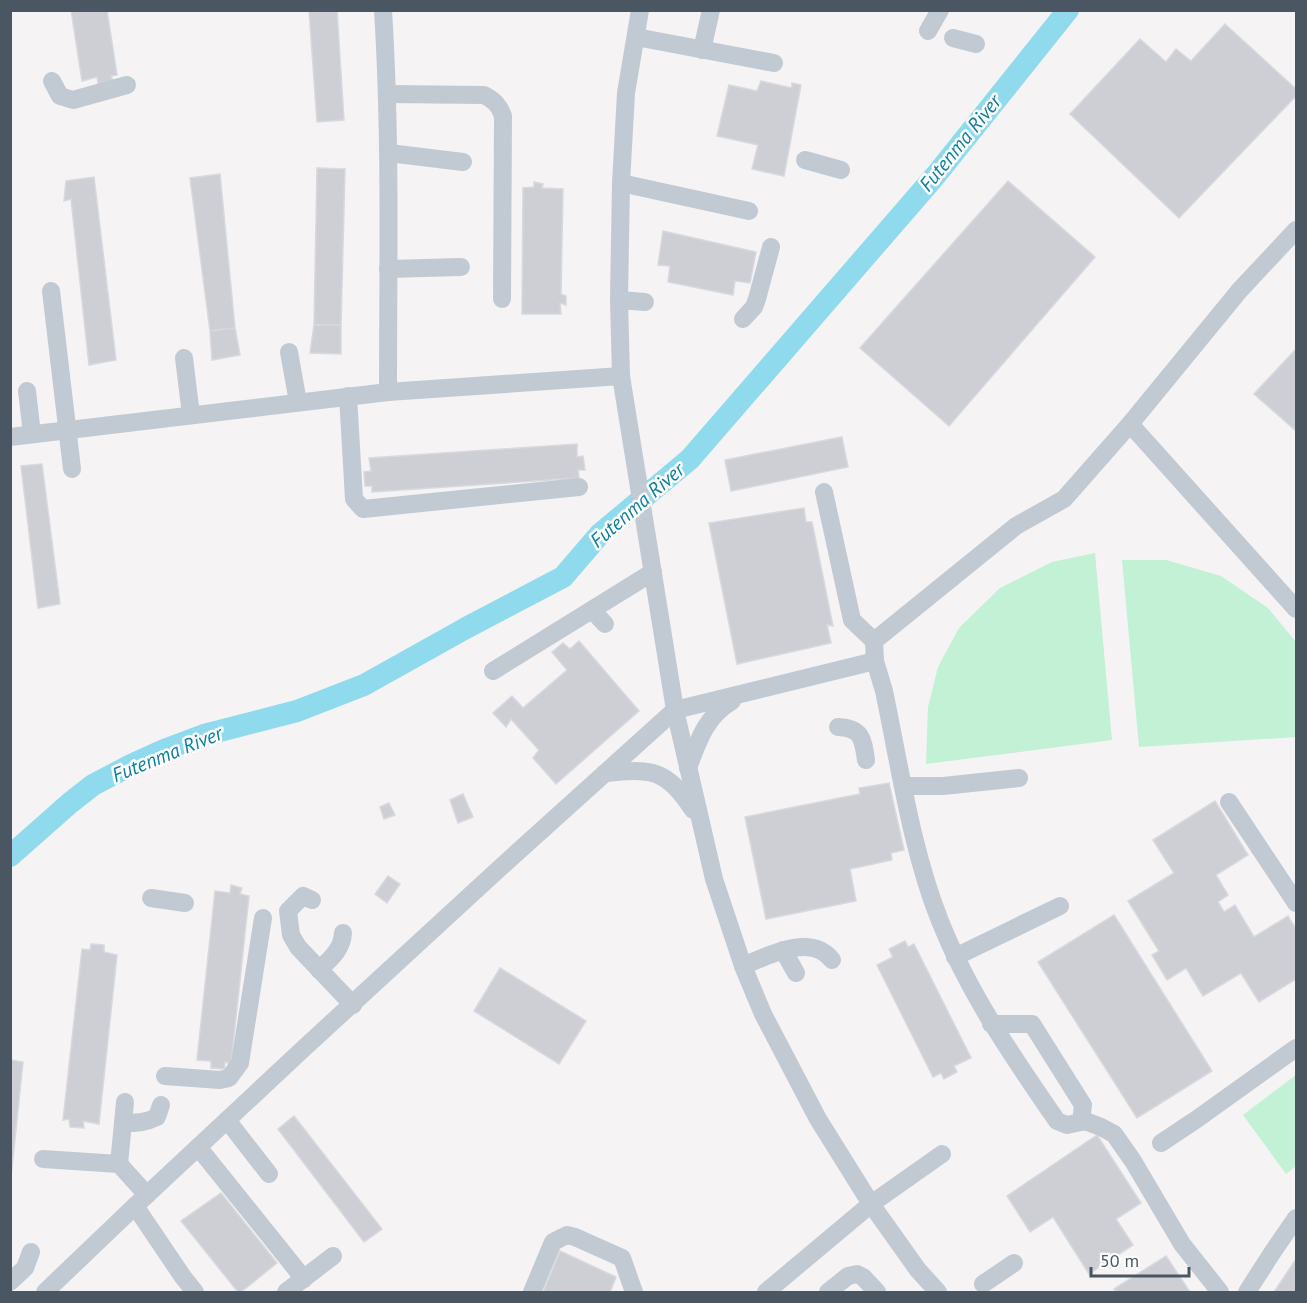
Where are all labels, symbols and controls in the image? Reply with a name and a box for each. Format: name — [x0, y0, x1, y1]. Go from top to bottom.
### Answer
water label: Futenma River — [913, 88, 1008, 197]
water label: Futenma River — [584, 456, 691, 553]
water label: Futenma River — [108, 719, 227, 788]
scale bar — [1091, 1240, 1188, 1278]
text: 50 m — [1100, 1249, 1139, 1272]

